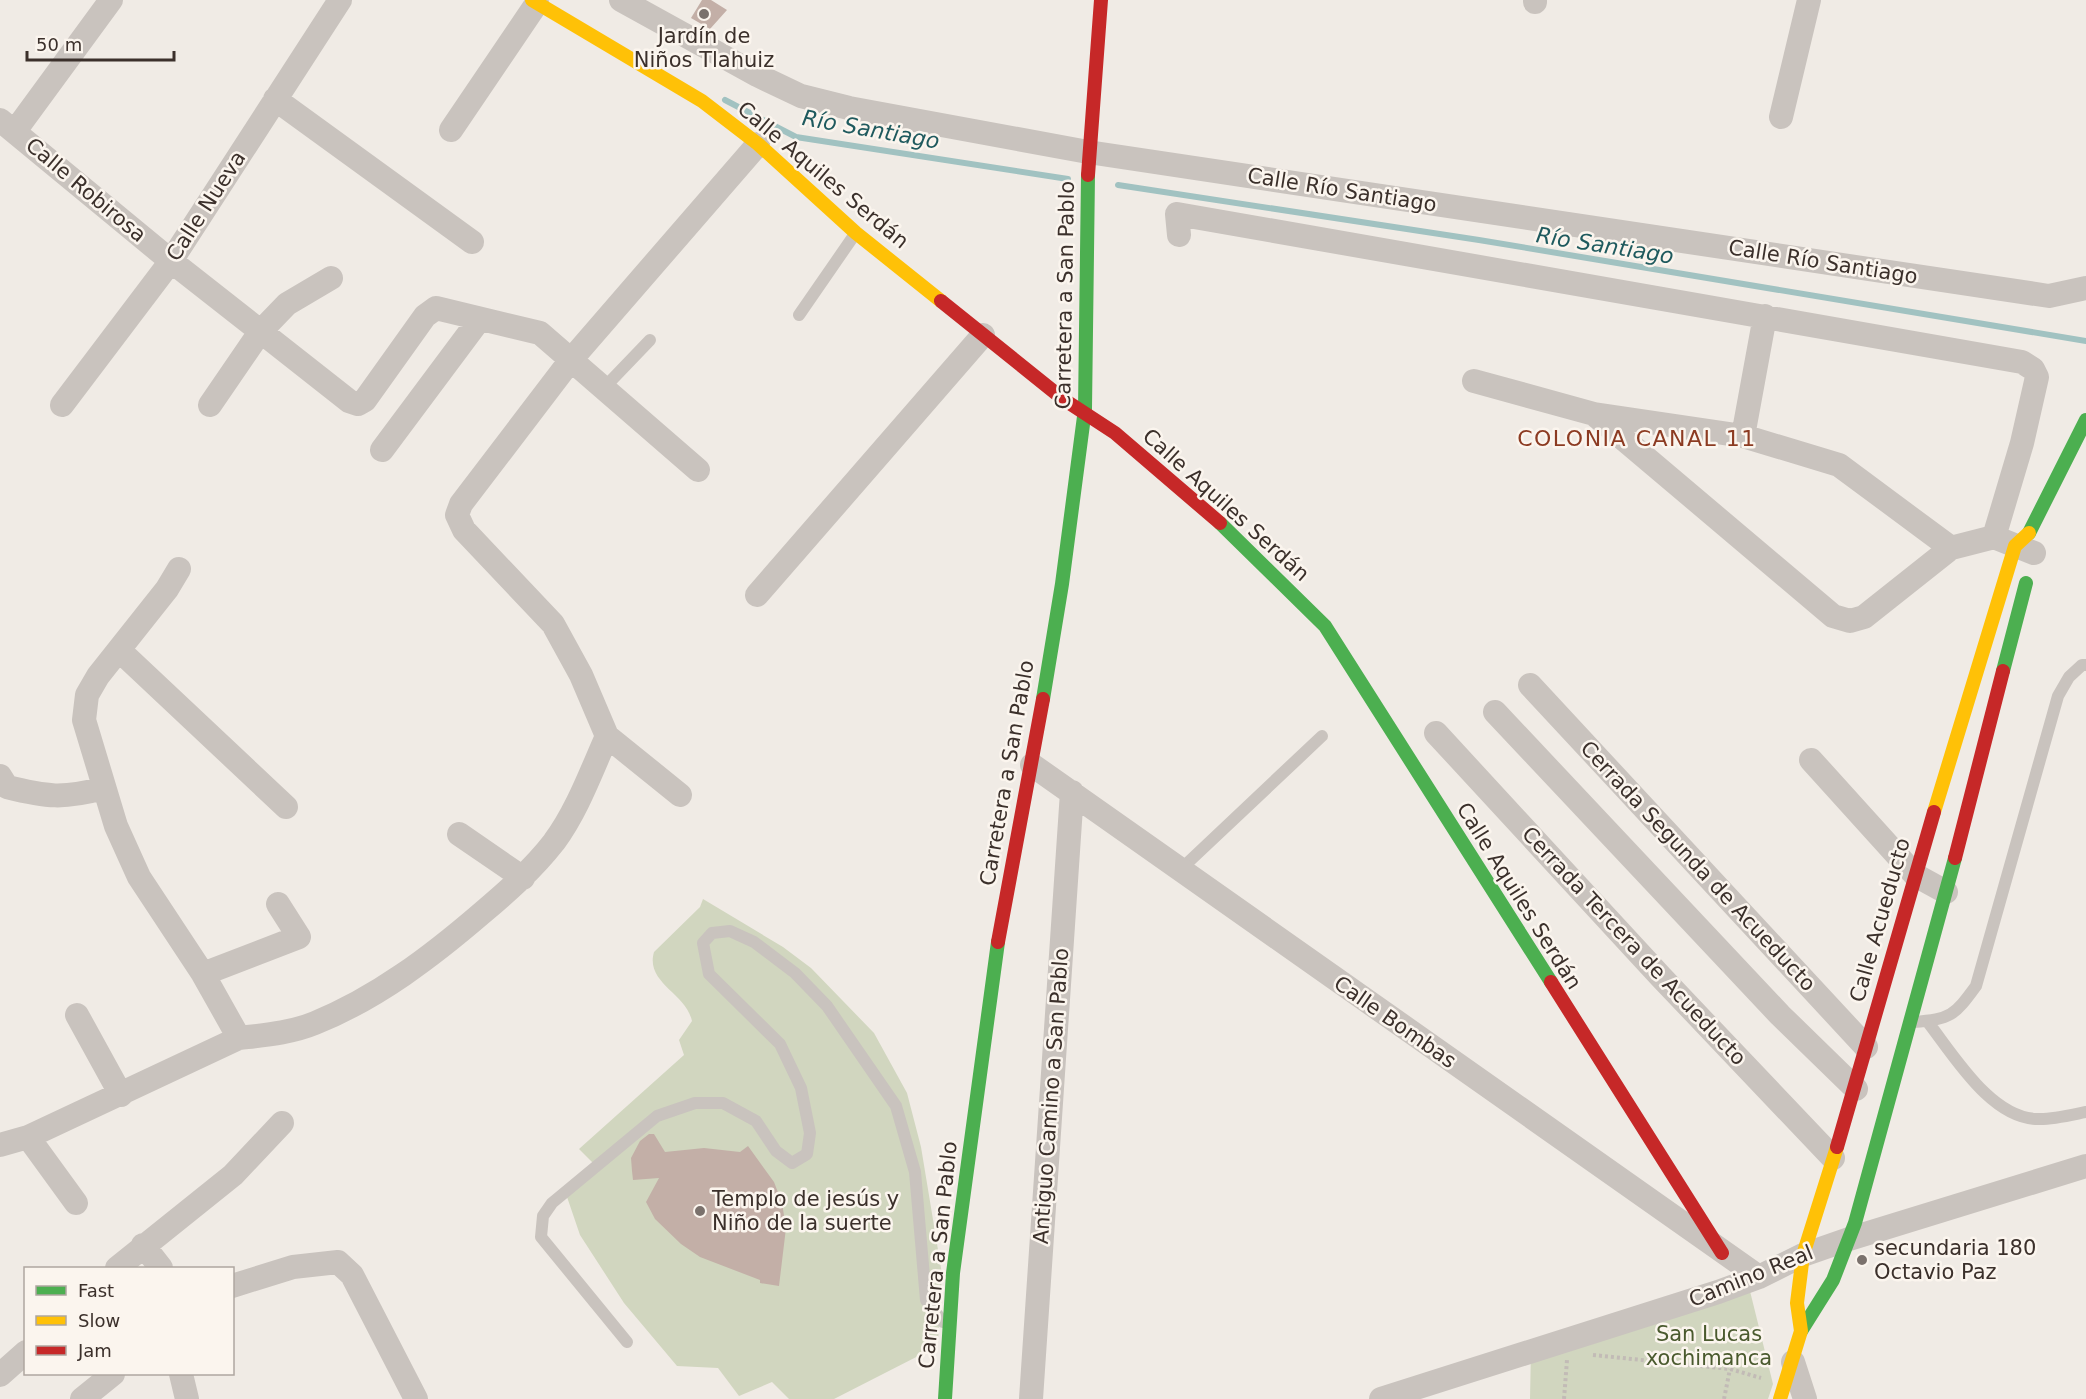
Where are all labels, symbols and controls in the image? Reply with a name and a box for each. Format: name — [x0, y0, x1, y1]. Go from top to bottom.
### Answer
marker: Jardín de Niños Tlahuiz — [697, 7, 711, 21]
scale bar — [27, 24, 174, 62]
place label: Jardín de Niños Tlahuiz — [634, 24, 774, 72]
text: 50 m — [36, 34, 82, 55]
street label: Calle Aquiles Serdán — [733, 96, 913, 254]
water label: Río Santiago — [800, 105, 941, 154]
street label: Calle Robirosa — [21, 133, 151, 247]
street label: Calle Nueva — [162, 147, 250, 265]
street label: Calle Río Santiago — [1246, 163, 1438, 217]
street label: Carretera a San Pablo — [1051, 181, 1079, 409]
water label: Río Santiago — [1534, 222, 1675, 269]
street label: Calle Río Santiago — [1727, 235, 1919, 289]
street label: Calle Aquiles Serdán — [1138, 424, 1314, 586]
district label: COLONIA CANAL 11 — [1517, 426, 1757, 451]
street label: Carretera a San Pablo — [975, 658, 1039, 888]
street label: Cerrada Segunda de Acueducto — [1576, 736, 1820, 996]
street label: Calle Aquiles Serdán — [1452, 798, 1586, 994]
street label: Cerrada Tercera de Acueducto — [1517, 822, 1751, 1070]
street label: Calle Acueducto — [1845, 835, 1915, 1005]
street label: Antiguo Camino a San Pablo — [1029, 947, 1073, 1245]
street label: Calle Bombas — [1329, 971, 1461, 1073]
street label: Carretera a San Pablo — [914, 1140, 962, 1370]
place label: Templo de jesús y Niño de la suerte — [711, 1187, 899, 1235]
marker: Templo de jesús y Niño de la suerte — [693, 1204, 707, 1218]
place label: secundaria 180 Octavio Paz — [1874, 1236, 2036, 1284]
street label: Camino Real — [1685, 1240, 1817, 1312]
marker: secundaria 180 Octavio Paz — [1855, 1253, 1869, 1267]
legend — [24, 1267, 234, 1375]
text: Fast — [78, 1280, 114, 1301]
text: Slow — [78, 1310, 120, 1331]
park label: San Lucas xochimanca — [1646, 1322, 1772, 1370]
text: Jam — [77, 1340, 112, 1361]

